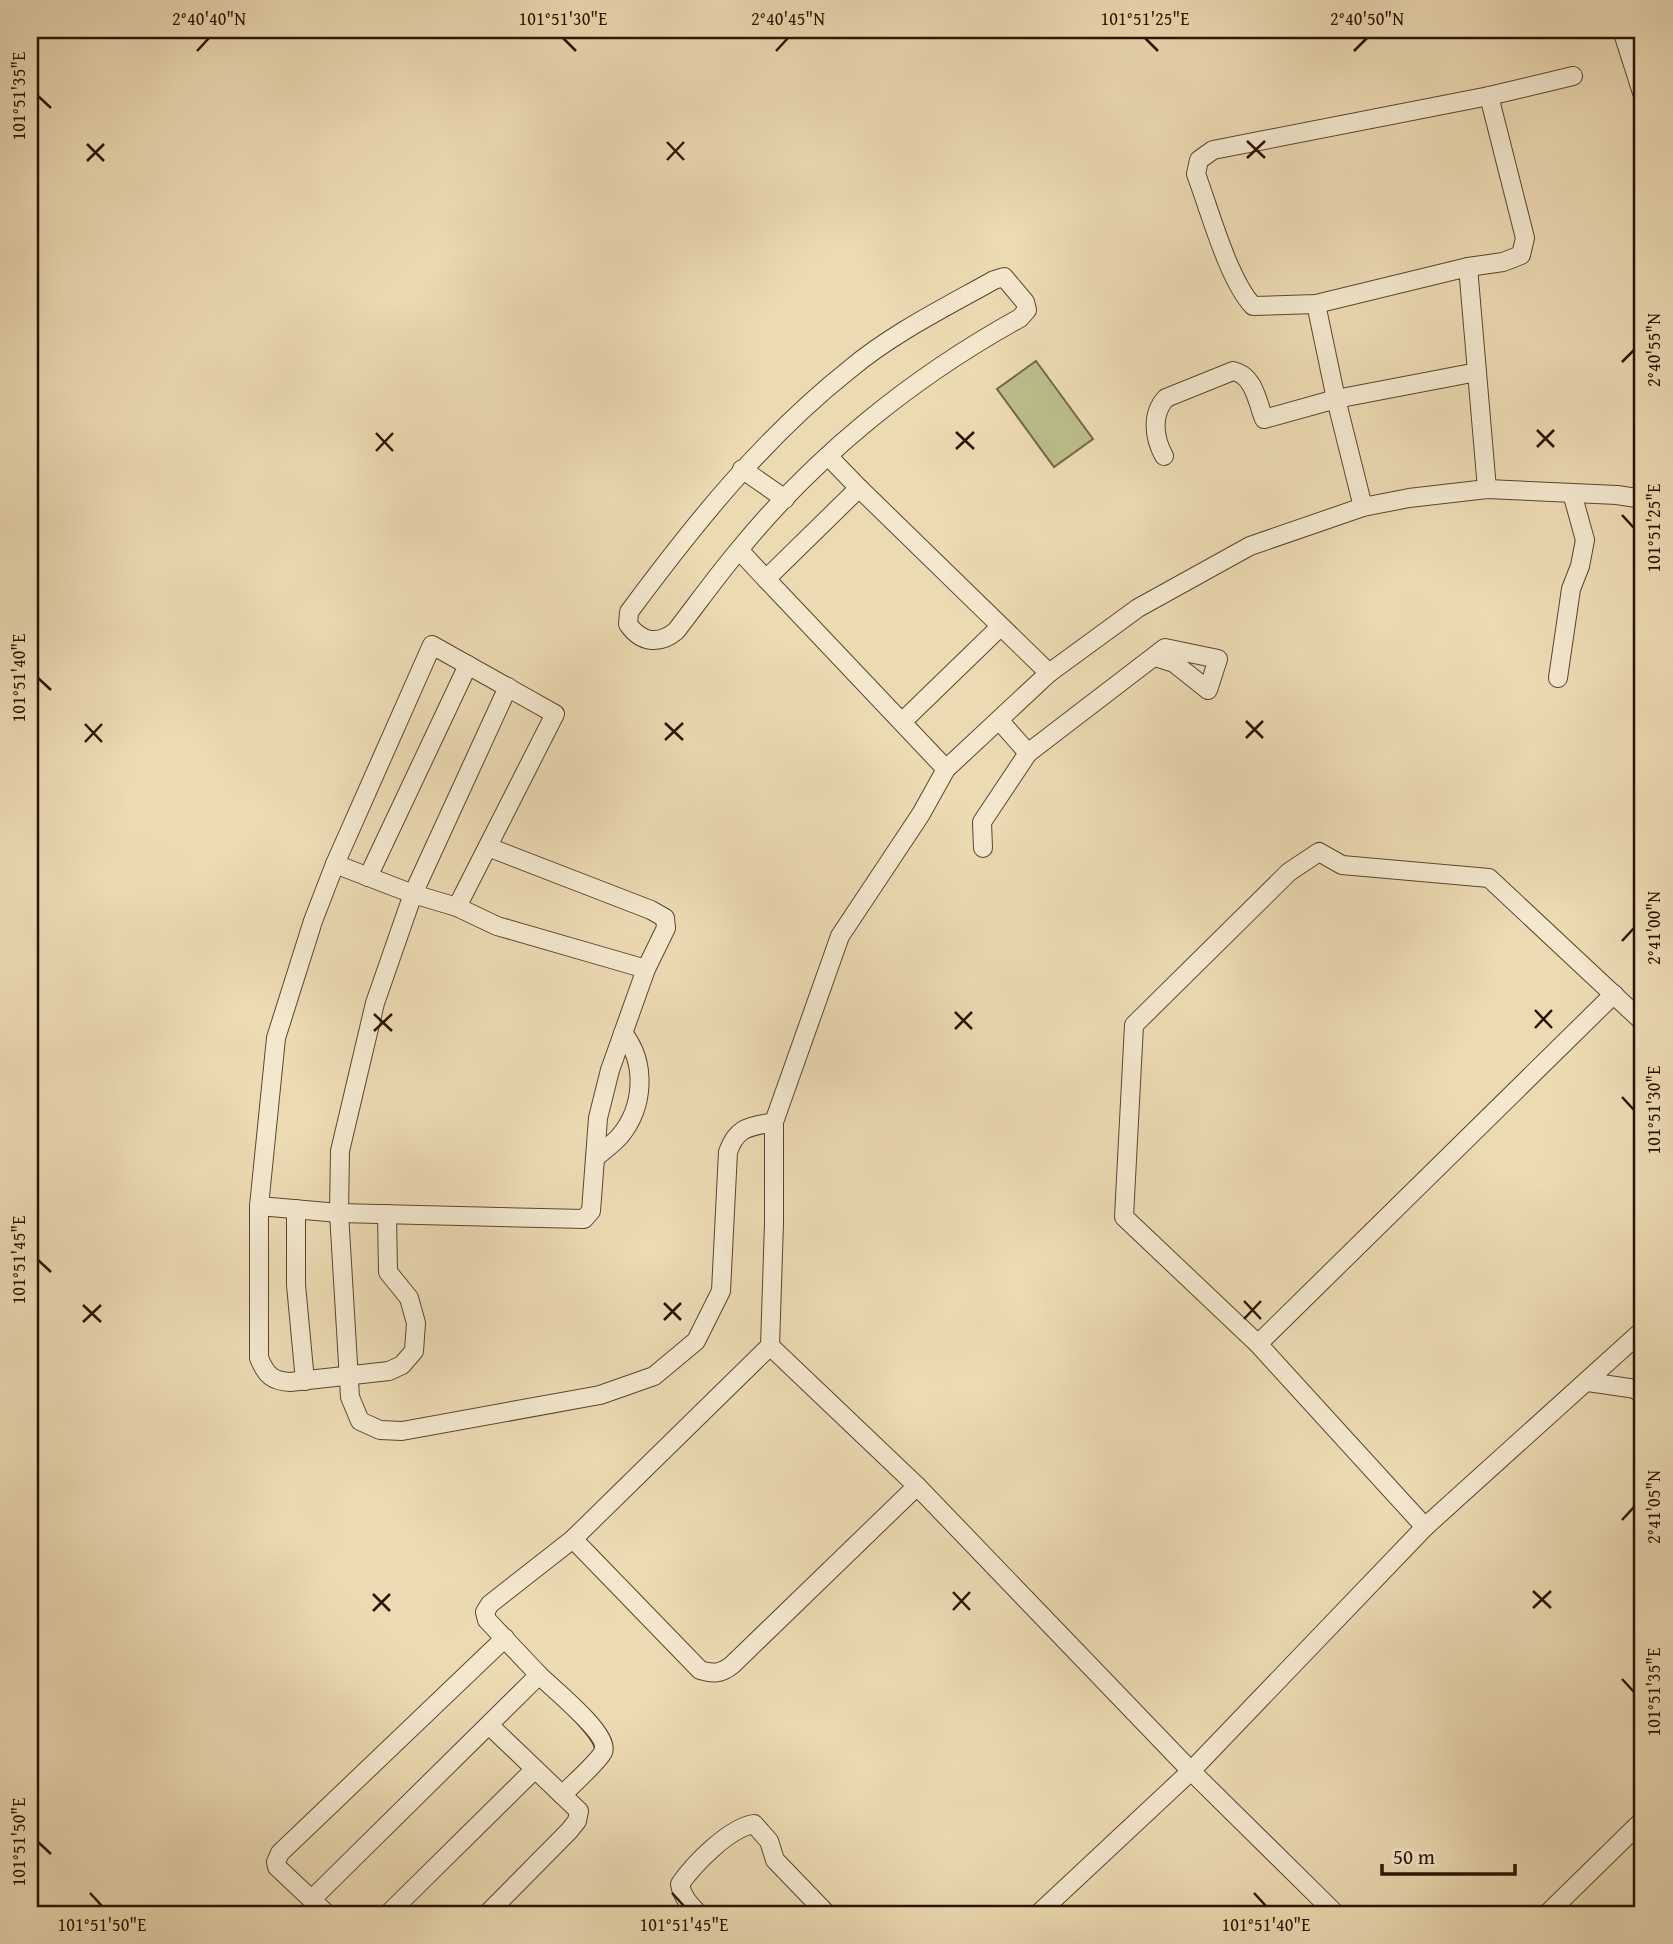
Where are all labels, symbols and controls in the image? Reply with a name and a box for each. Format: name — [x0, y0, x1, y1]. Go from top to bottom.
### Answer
text: 2°40'40"N — [172, 5, 246, 32]
text: 101°51'30"E — [519, 5, 607, 32]
text: 2°40'45"N — [751, 5, 825, 32]
text: 101°51'25"E — [1101, 5, 1189, 32]
text: 2°40'50"N — [1330, 5, 1404, 32]
text: 101°51'35"E — [5, 52, 32, 140]
text: 2°40'55"N — [1640, 313, 1667, 387]
text: 101°51'25"E — [1640, 484, 1667, 572]
text: 101°51'40"E — [5, 634, 32, 722]
text: 2°41'00"N — [1640, 891, 1667, 965]
text: 101°51'30"E — [1640, 1066, 1667, 1154]
text: 101°51'45"E — [5, 1216, 32, 1304]
text: 2°41'05"N — [1640, 1470, 1667, 1544]
text: 101°51'35"E — [1640, 1648, 1667, 1736]
text: 101°51'50"E — [5, 1798, 32, 1886]
scale bar — [1382, 1832, 1516, 1876]
text: 50 m — [1393, 1841, 1435, 1872]
text: 101°51'50"E — [58, 1911, 146, 1938]
text: 101°51'45"E — [640, 1911, 728, 1938]
text: 101°51'40"E — [1222, 1911, 1310, 1938]

